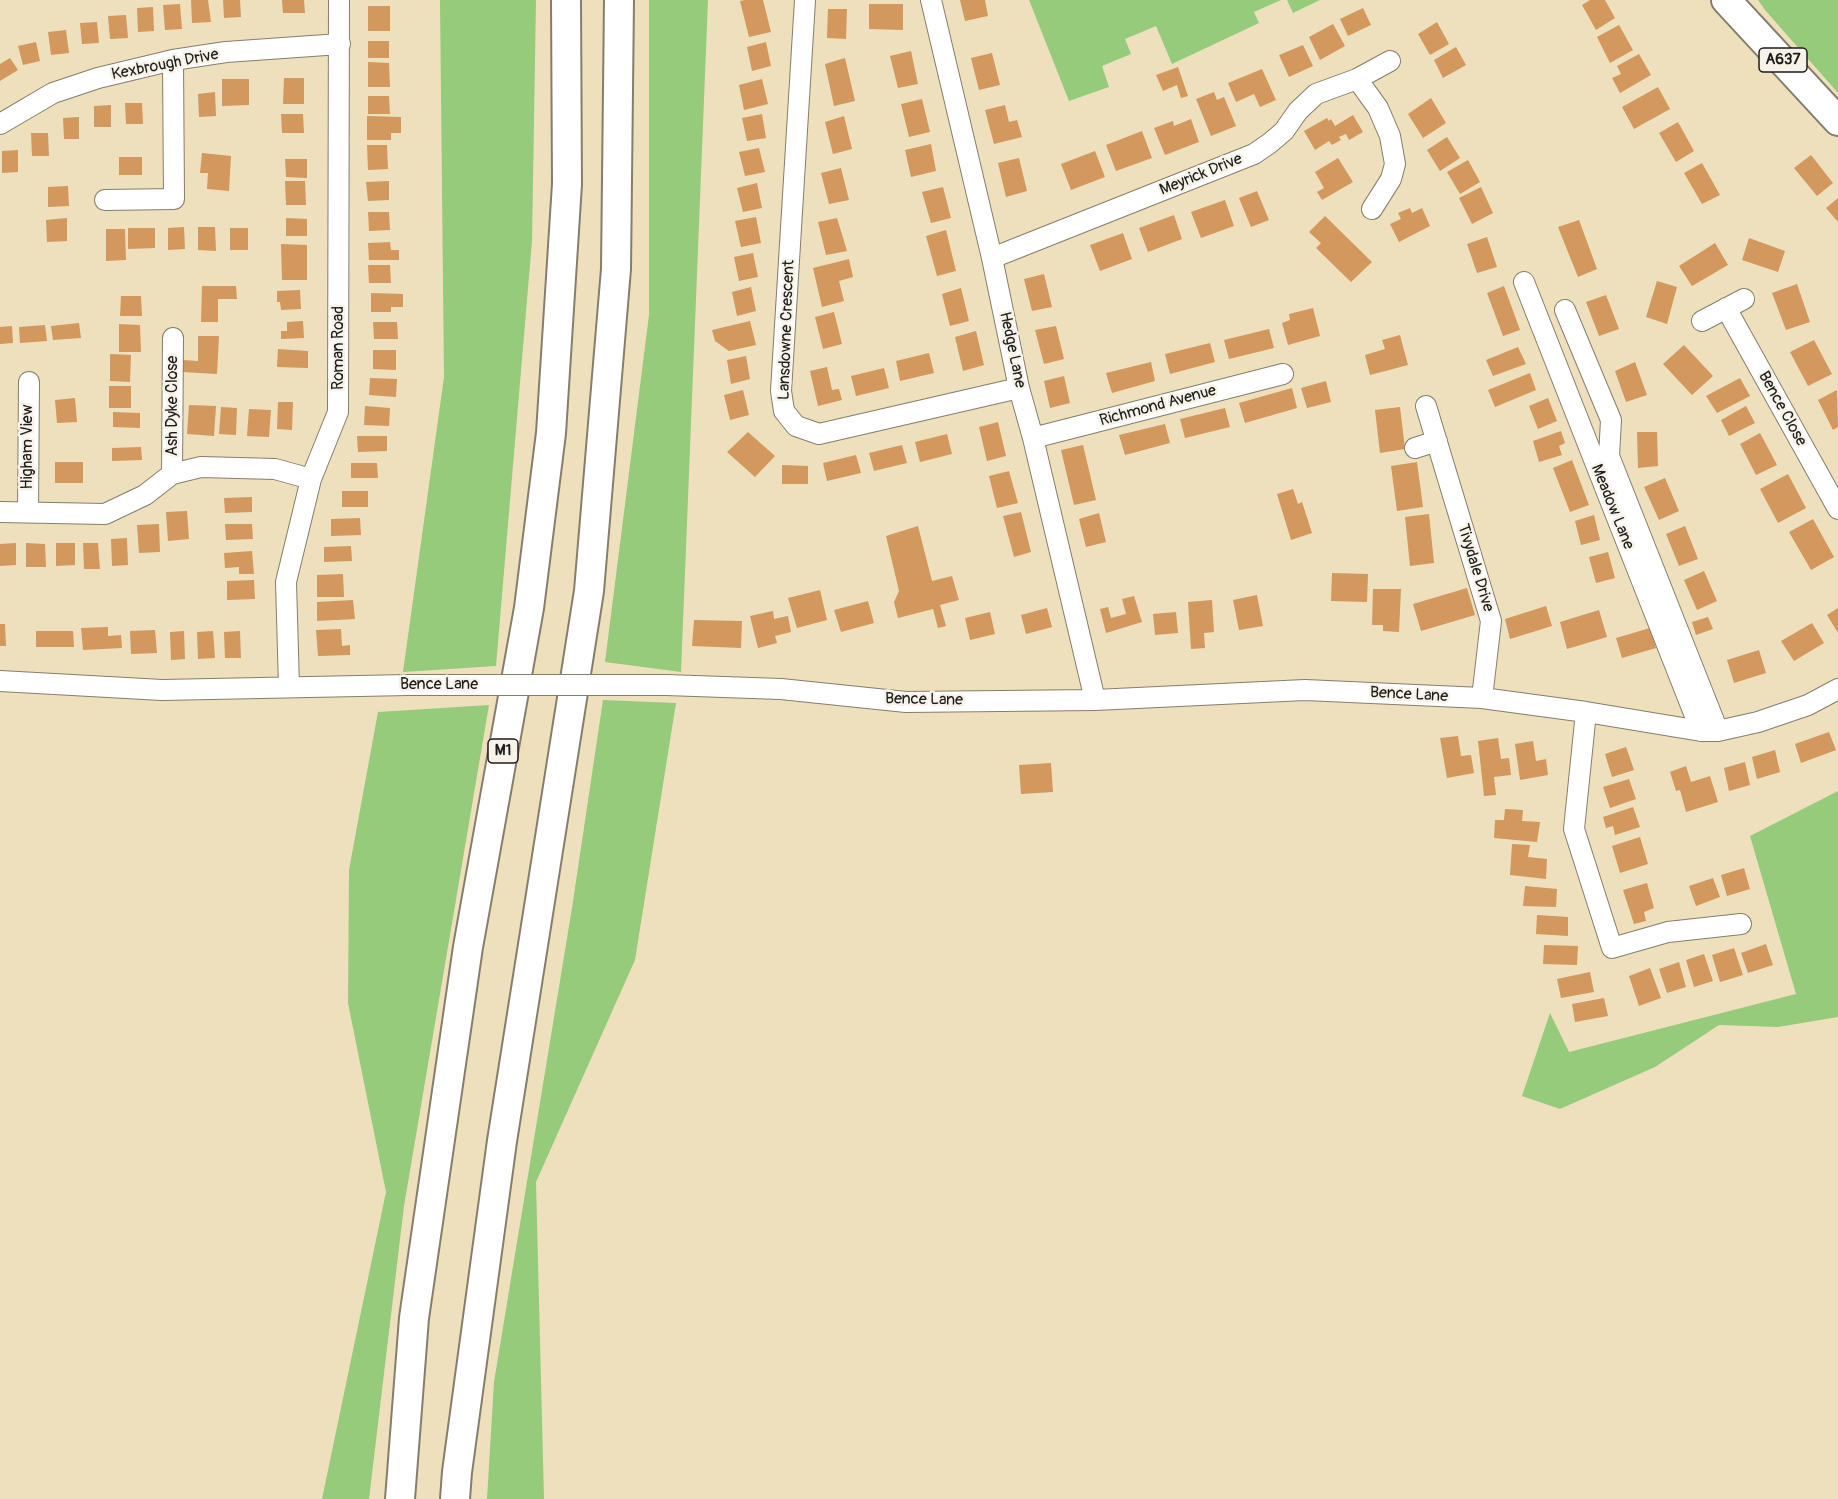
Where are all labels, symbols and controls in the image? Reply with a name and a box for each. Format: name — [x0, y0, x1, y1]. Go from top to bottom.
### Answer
street label: Kexbrough Drive — [110, 45, 220, 85]
road number: A637 — [1759, 48, 1807, 72]
street label: Meyrick Drive — [1157, 150, 1245, 200]
street label: Lansdowne Crescent — [775, 260, 799, 400]
street label: Roman Road — [329, 306, 349, 390]
street label: Hedge Lane — [995, 310, 1029, 390]
street label: Ash Dyke Close — [163, 356, 183, 456]
street label: Bence Close — [1754, 368, 1810, 450]
street label: Richmond Avenue — [1098, 381, 1218, 431]
street label: Higham View — [18, 405, 38, 489]
street label: Meadow Lane — [1586, 462, 1638, 552]
street label: Tivydale Drive — [1453, 522, 1497, 614]
street label: Bence Lane — [400, 675, 478, 695]
street label: Bence Lane — [1370, 683, 1448, 707]
street label: Bence Lane — [885, 690, 963, 710]
road number: M1 — [488, 739, 518, 763]

